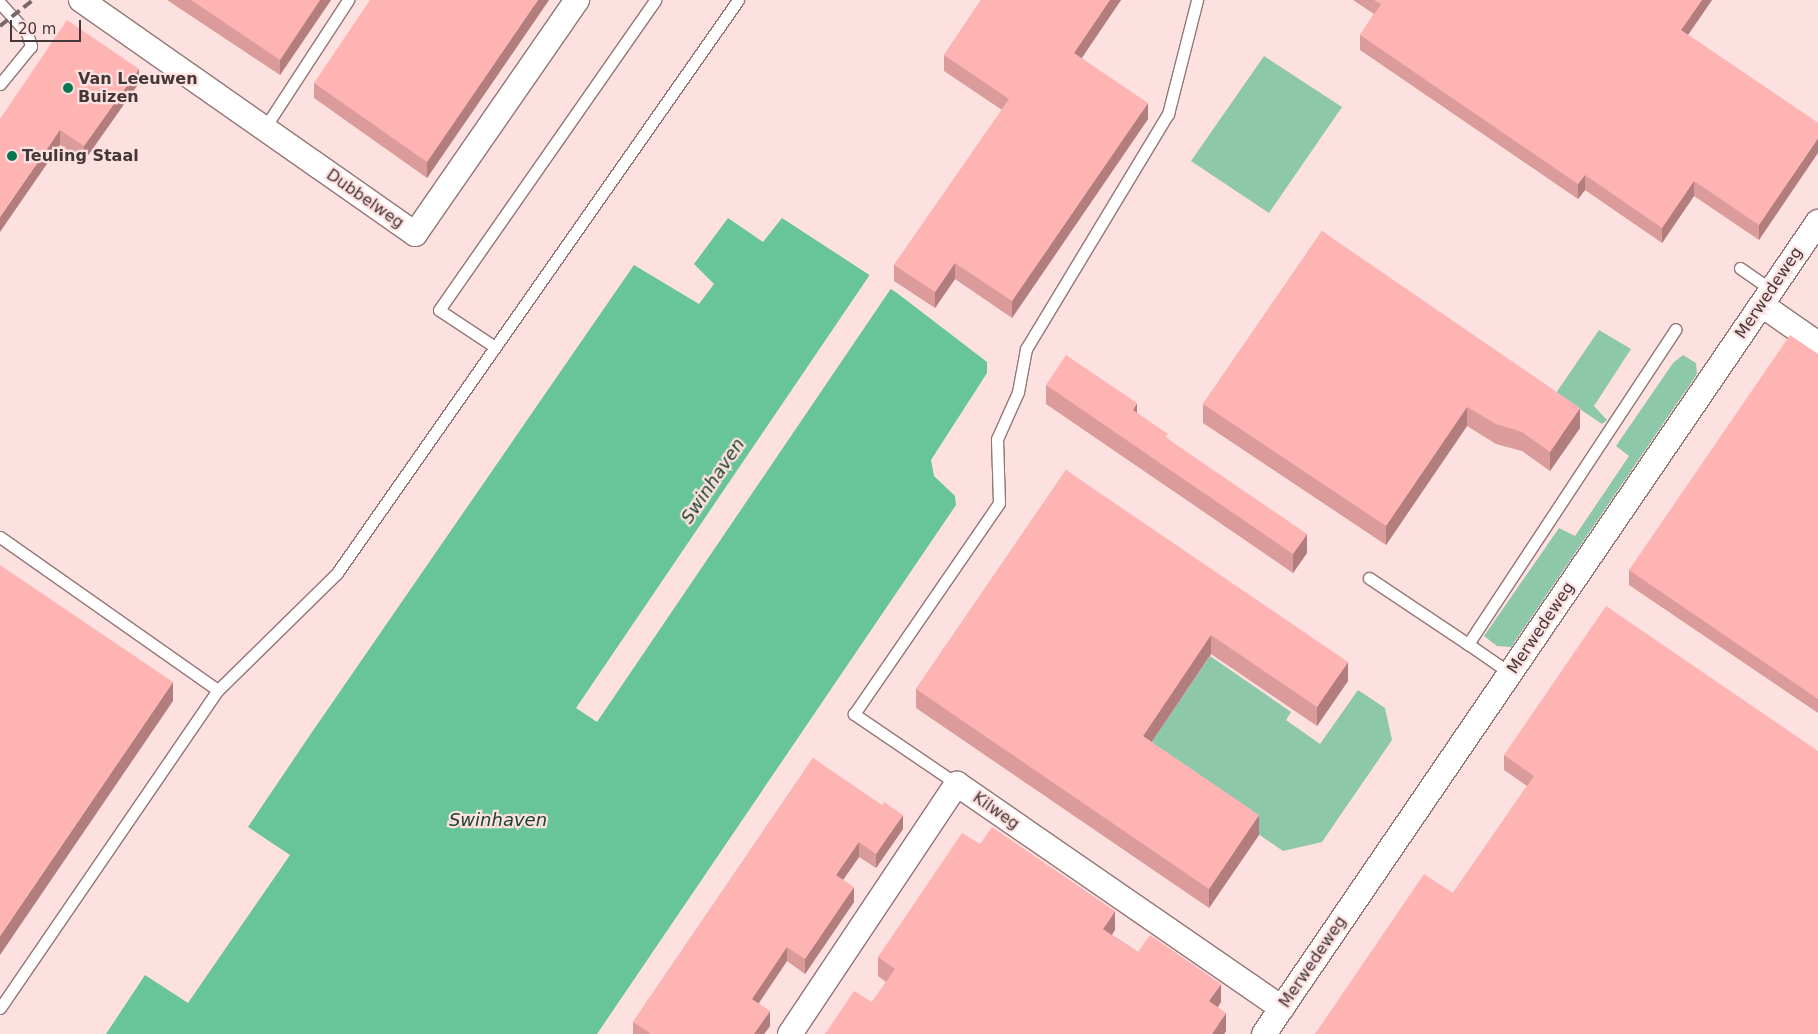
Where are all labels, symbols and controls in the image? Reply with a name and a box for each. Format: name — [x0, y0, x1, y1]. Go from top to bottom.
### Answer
scale bar — [12, 10, 84, 42]
text: 20 m — [18, 20, 56, 38]
place label: Van Leeuwen Buizen — [78, 69, 198, 107]
marker: Van Leeuwen Buizen — [62, 82, 74, 94]
place label: Teuling Staal — [22, 146, 139, 166]
marker: Teuling Staal — [6, 150, 18, 162]
street label: Dubbelweg — [323, 165, 407, 233]
street label: Merwedeweg — [1731, 244, 1807, 342]
water label: Swinhaven — [677, 434, 749, 528]
street label: Merwedeweg — [1503, 579, 1579, 677]
street label: Kilweg — [969, 788, 1023, 834]
water label: Swinhaven — [449, 809, 547, 831]
street label: Merwedeweg — [1275, 913, 1351, 1011]

